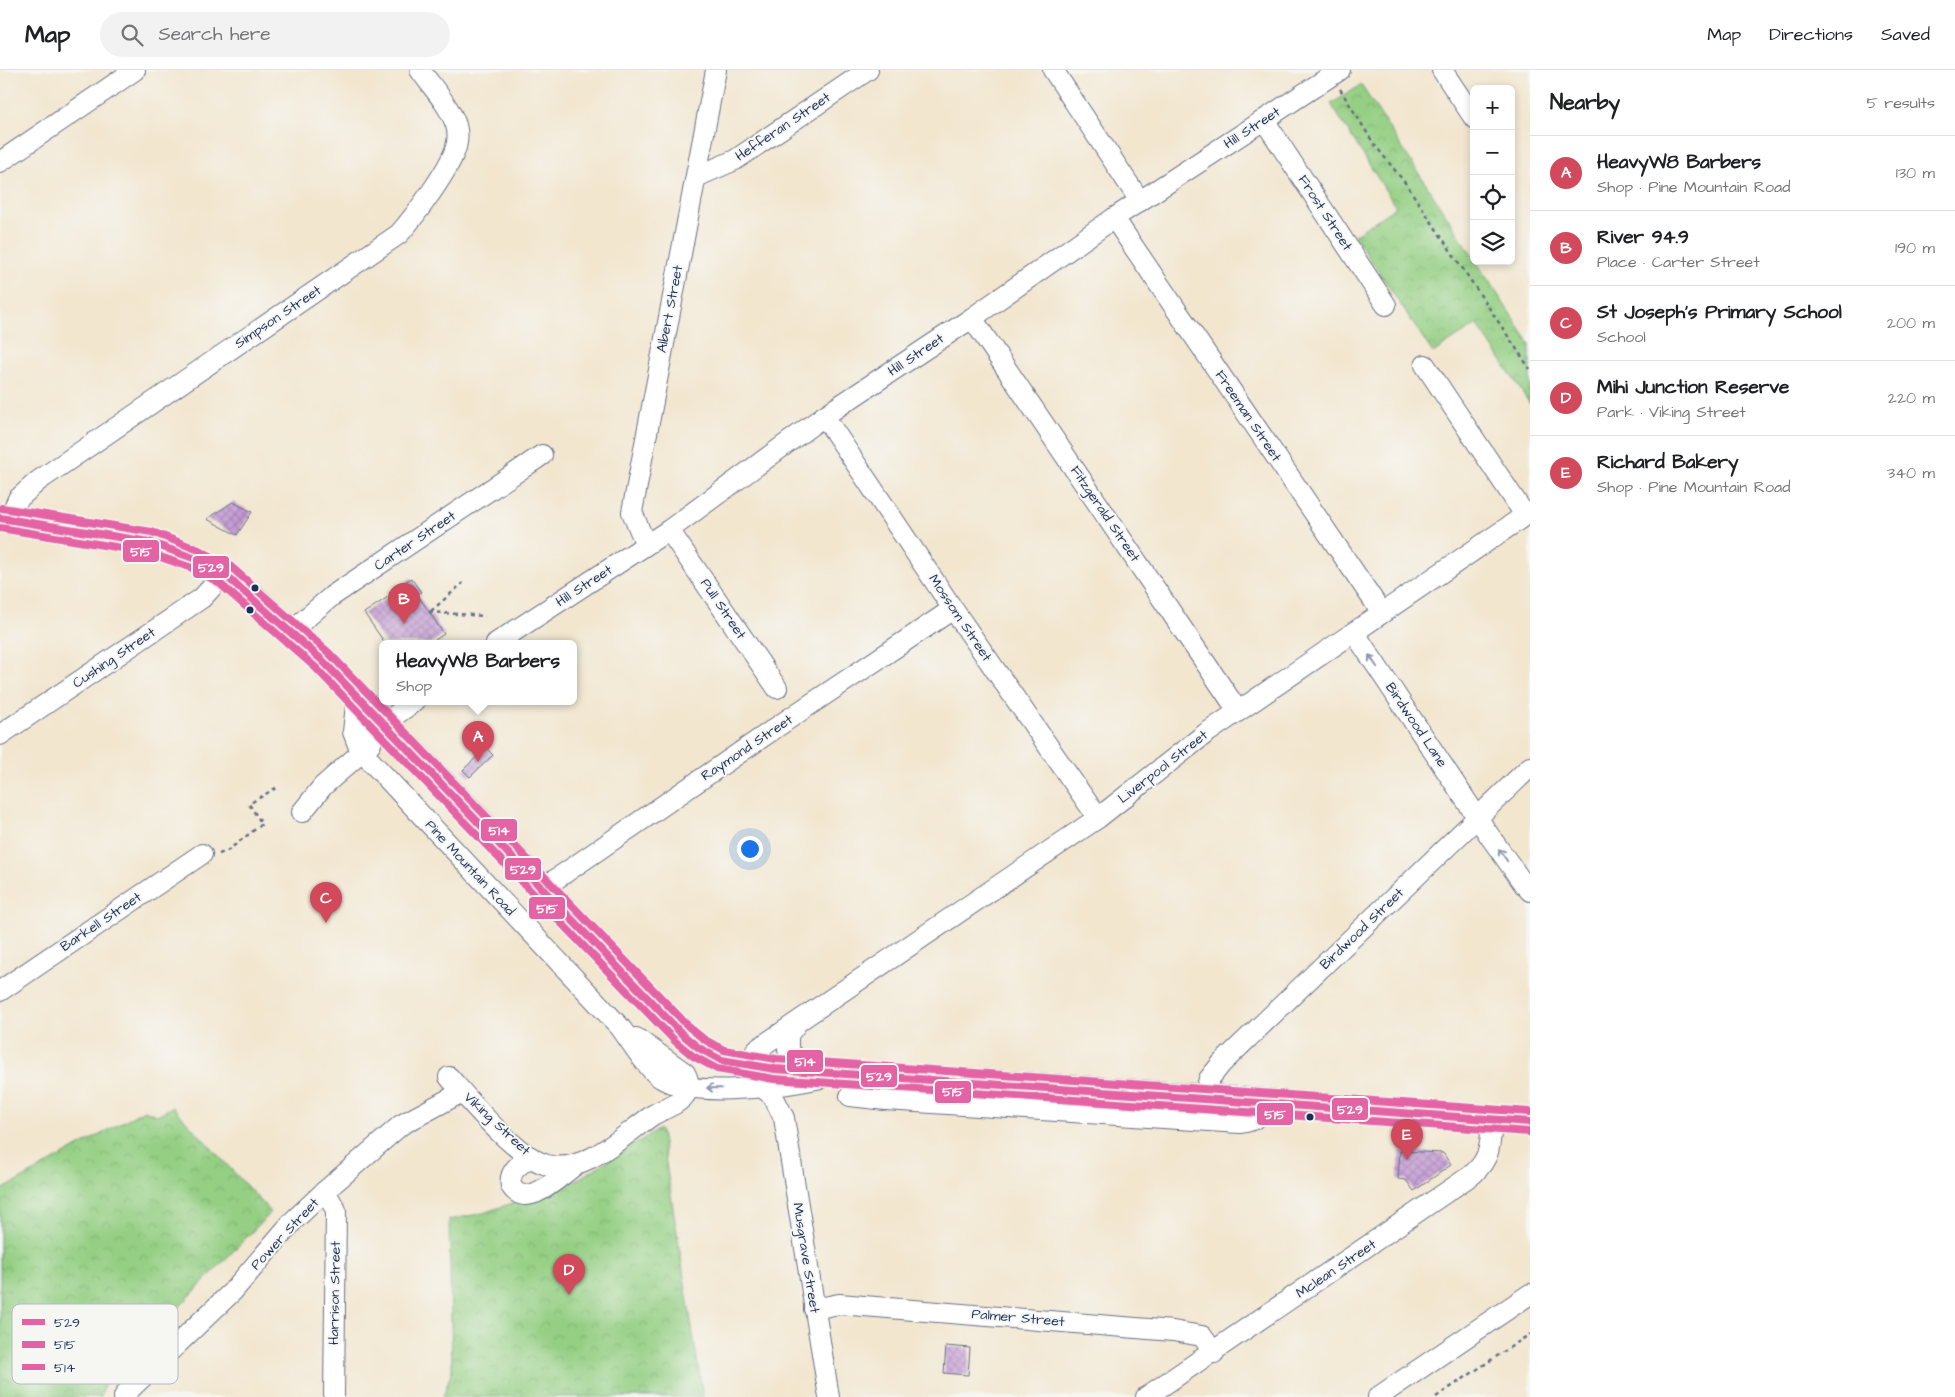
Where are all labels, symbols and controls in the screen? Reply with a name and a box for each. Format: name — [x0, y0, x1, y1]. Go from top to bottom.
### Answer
search box — [100, 12, 450, 57]
text: Map — [25, 18, 70, 52]
icon: search — [118, 21, 146, 49]
text: Search here — [158, 21, 271, 48]
text: Map — [1707, 22, 1741, 47]
text: Directions — [1769, 22, 1853, 47]
text: Saved — [1881, 22, 1930, 47]
map controls — [1470, 85, 1515, 265]
button: + — [1470, 85, 1515, 130]
street label: Hefferan Street — [731, 88, 835, 166]
text: Nearby — [1550, 88, 1620, 117]
text: 5 results — [1867, 92, 1935, 114]
street label: Hill Street — [1220, 102, 1284, 154]
button: − — [1470, 130, 1515, 175]
text: HeavyW8 Barbers — [1597, 149, 1761, 176]
text: A — [1561, 162, 1571, 184]
text: 130 m — [1896, 162, 1935, 184]
street label: Frost Street — [1293, 171, 1357, 255]
button: locate — [1470, 175, 1515, 220]
text: Shop · Pine Mountain Road — [1597, 176, 1790, 198]
button: layers — [1470, 220, 1515, 265]
text: River 94.9 — [1597, 224, 1689, 251]
text: B — [1560, 237, 1572, 259]
text: 190 m — [1895, 237, 1935, 259]
text: Place · Carter Street — [1597, 251, 1760, 273]
street label: Albert Street — [652, 263, 688, 354]
street label: Simpson Street — [231, 280, 326, 353]
text: St Joseph's Primary School — [1597, 299, 1842, 326]
text: C — [1560, 312, 1572, 334]
text: 200 m — [1887, 312, 1935, 334]
text: School — [1597, 326, 1646, 348]
street label: Hill Street — [884, 329, 948, 381]
street label: Freeman Street — [1210, 366, 1286, 466]
text: Mihi Junction Reserve — [1597, 374, 1789, 401]
text: D — [1561, 387, 1571, 409]
text: 220 m — [1888, 387, 1935, 409]
text: Park · Viking Street — [1597, 401, 1746, 423]
text: Richard Bakery — [1597, 449, 1738, 476]
street label: Fitzgerald Street — [1065, 462, 1145, 566]
text: E — [1561, 462, 1571, 484]
text: 340 m — [1887, 462, 1935, 484]
text: Shop · Pine Mountain Road — [1597, 476, 1790, 498]
street label: Carter Street — [370, 506, 460, 576]
line badge: 515 — [122, 539, 160, 563]
text: 515 — [130, 542, 153, 562]
line badge: 529 — [192, 555, 230, 579]
text: 529 — [198, 558, 224, 578]
street label: Hill Street — [552, 560, 616, 612]
street label: Mossom Street — [923, 571, 997, 666]
street label: Pull Street — [695, 575, 751, 644]
unlabelled marker — [250, 583, 260, 593]
pin: B — [388, 583, 420, 624]
unlabelled marker — [245, 605, 255, 615]
street label: Cushing Street — [69, 623, 160, 693]
popup — [379, 640, 577, 705]
text: HeavyW8 Barbers — [396, 648, 560, 675]
one-way arrow — [1368, 654, 1378, 668]
text: Shop — [396, 675, 432, 697]
street label: Birdwood Lane — [1380, 679, 1452, 772]
street label: Raymond Street — [697, 710, 797, 786]
pin: A — [462, 721, 494, 762]
street label: Liverpool Street — [1114, 725, 1212, 808]
street label: Pine Mountain Road — [420, 816, 520, 920]
line badge: 514 — [480, 818, 518, 842]
text: 514 — [488, 821, 510, 841]
your location — [737, 836, 763, 862]
one-way arrow — [1498, 848, 1508, 862]
line badge: 529 — [504, 857, 542, 881]
text: 529 — [510, 860, 536, 880]
pin: C — [310, 882, 342, 923]
street label: Birdwood Street — [1315, 883, 1409, 974]
street label: Barkell Street — [56, 887, 146, 957]
line badge: 515 — [528, 896, 566, 920]
text: 515 — [536, 899, 559, 919]
line badge: 514 — [786, 1049, 824, 1073]
text: 514 — [794, 1052, 816, 1072]
line badge: 529 — [860, 1064, 898, 1088]
text: 529 — [866, 1067, 892, 1087]
line badge: 515 — [934, 1080, 972, 1104]
text: 515 — [942, 1082, 965, 1102]
one-way arrow — [707, 1083, 723, 1093]
street label: Viking Street — [459, 1088, 535, 1160]
line badge: 529 — [1331, 1097, 1369, 1121]
text: 529 — [1337, 1100, 1363, 1120]
line badge: 515 — [1256, 1102, 1294, 1126]
text: 515 — [1264, 1105, 1287, 1125]
unlabelled marker — [1305, 1112, 1315, 1122]
pin: E — [1391, 1119, 1423, 1160]
street label: Power Street — [246, 1193, 324, 1275]
street label: Musgrave Street — [787, 1201, 825, 1315]
street label: Mclean Street — [1292, 1234, 1380, 1303]
street label: Harrison Street — [324, 1241, 346, 1345]
pin: D — [553, 1254, 585, 1295]
legend — [12, 1304, 178, 1384]
street label: Palmer Street — [971, 1304, 1066, 1332]
text: 529 — [54, 1313, 80, 1333]
text: 515 — [54, 1335, 76, 1355]
text: 514 — [54, 1358, 76, 1378]

